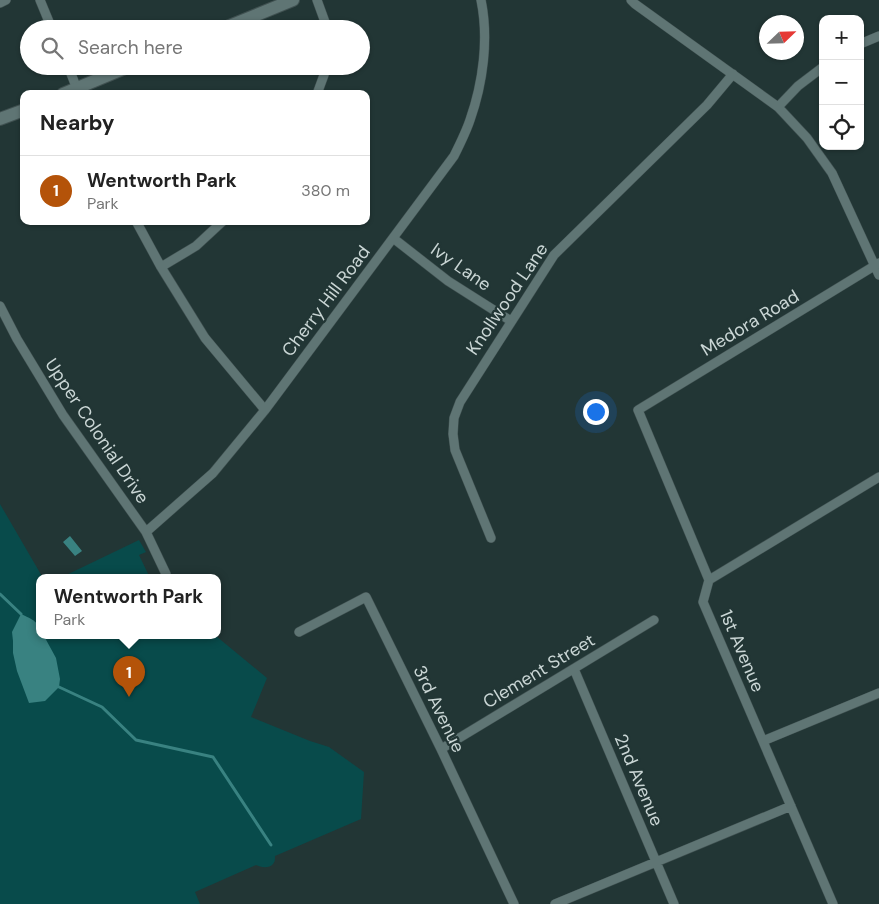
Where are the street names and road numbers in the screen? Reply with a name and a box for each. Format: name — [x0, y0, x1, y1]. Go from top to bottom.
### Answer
street label: Ivy Lane — [426, 238, 496, 296]
street label: Knollwood Lane — [461, 238, 553, 360]
street label: Cherry Hill Road — [276, 241, 376, 361]
street label: Medora Road — [696, 284, 804, 362]
street label: Upper Colonial Drive — [39, 354, 155, 508]
street label: 1st Avenue — [714, 606, 770, 696]
street label: Clement Street — [479, 628, 599, 714]
street label: 3rd Avenue — [408, 661, 470, 757]
street label: 2nd Avenue — [609, 730, 669, 830]

